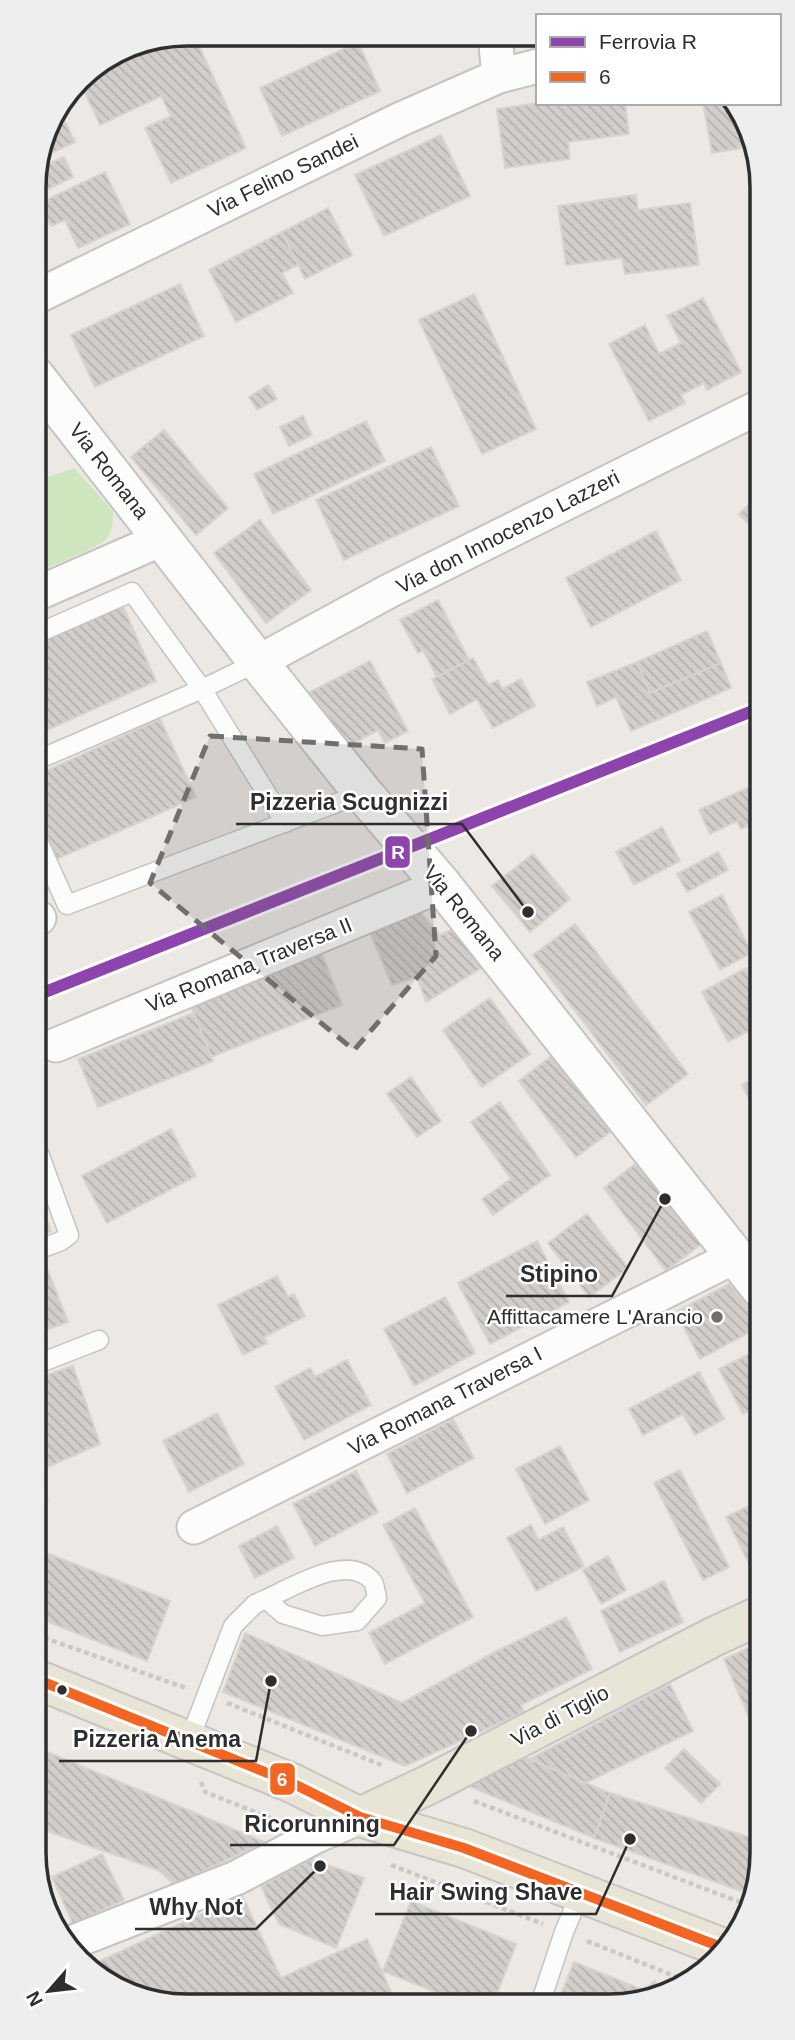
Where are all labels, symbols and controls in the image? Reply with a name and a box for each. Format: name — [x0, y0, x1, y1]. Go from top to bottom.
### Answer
legend — [536, 14, 781, 105]
text: Ferrovia R — [599, 30, 697, 53]
text: 6 — [599, 65, 611, 88]
street label: Via Felino Sandei — [204, 129, 362, 222]
street label: Via Romana — [65, 418, 154, 523]
street label: Via don Innocenzo Lazzeri — [392, 465, 623, 598]
callout: Pizzeria Scugnizzi — [236, 780, 462, 824]
text: Pizzeria Scugnizzi — [250, 789, 448, 815]
line badge: R — [384, 835, 411, 869]
text: R — [391, 842, 405, 863]
street label: Via Romana — [419, 861, 510, 965]
street label: Via Romana Traversa II — [142, 913, 355, 1016]
callout: Stipino — [506, 1252, 612, 1296]
text: Stipino — [520, 1261, 598, 1287]
place label: Affittacamere L'Arancio — [487, 1305, 703, 1328]
marker: Affittacamere L'Arancio — [709, 1309, 725, 1325]
street label: Via Romana Traversa I — [344, 1342, 546, 1459]
street label: Via di Tiglio — [507, 1680, 612, 1751]
unlabelled marker — [55, 1683, 69, 1697]
callout: Pizzeria Anema — [59, 1717, 256, 1761]
text: Pizzeria Anema — [73, 1726, 241, 1752]
line badge: 6 — [269, 1762, 296, 1796]
text: 6 — [277, 1769, 287, 1790]
callout: Ricorunning — [230, 1801, 394, 1845]
text: Ricorunning — [244, 1811, 380, 1837]
callout: Hair Swing Shave — [375, 1870, 596, 1914]
text: Hair Swing Shave — [389, 1879, 583, 1905]
callout: Why Not — [135, 1885, 256, 1929]
text: Why Not — [149, 1894, 243, 1920]
north arrow — [14, 1956, 84, 2026]
text: N — [22, 1988, 47, 2010]

